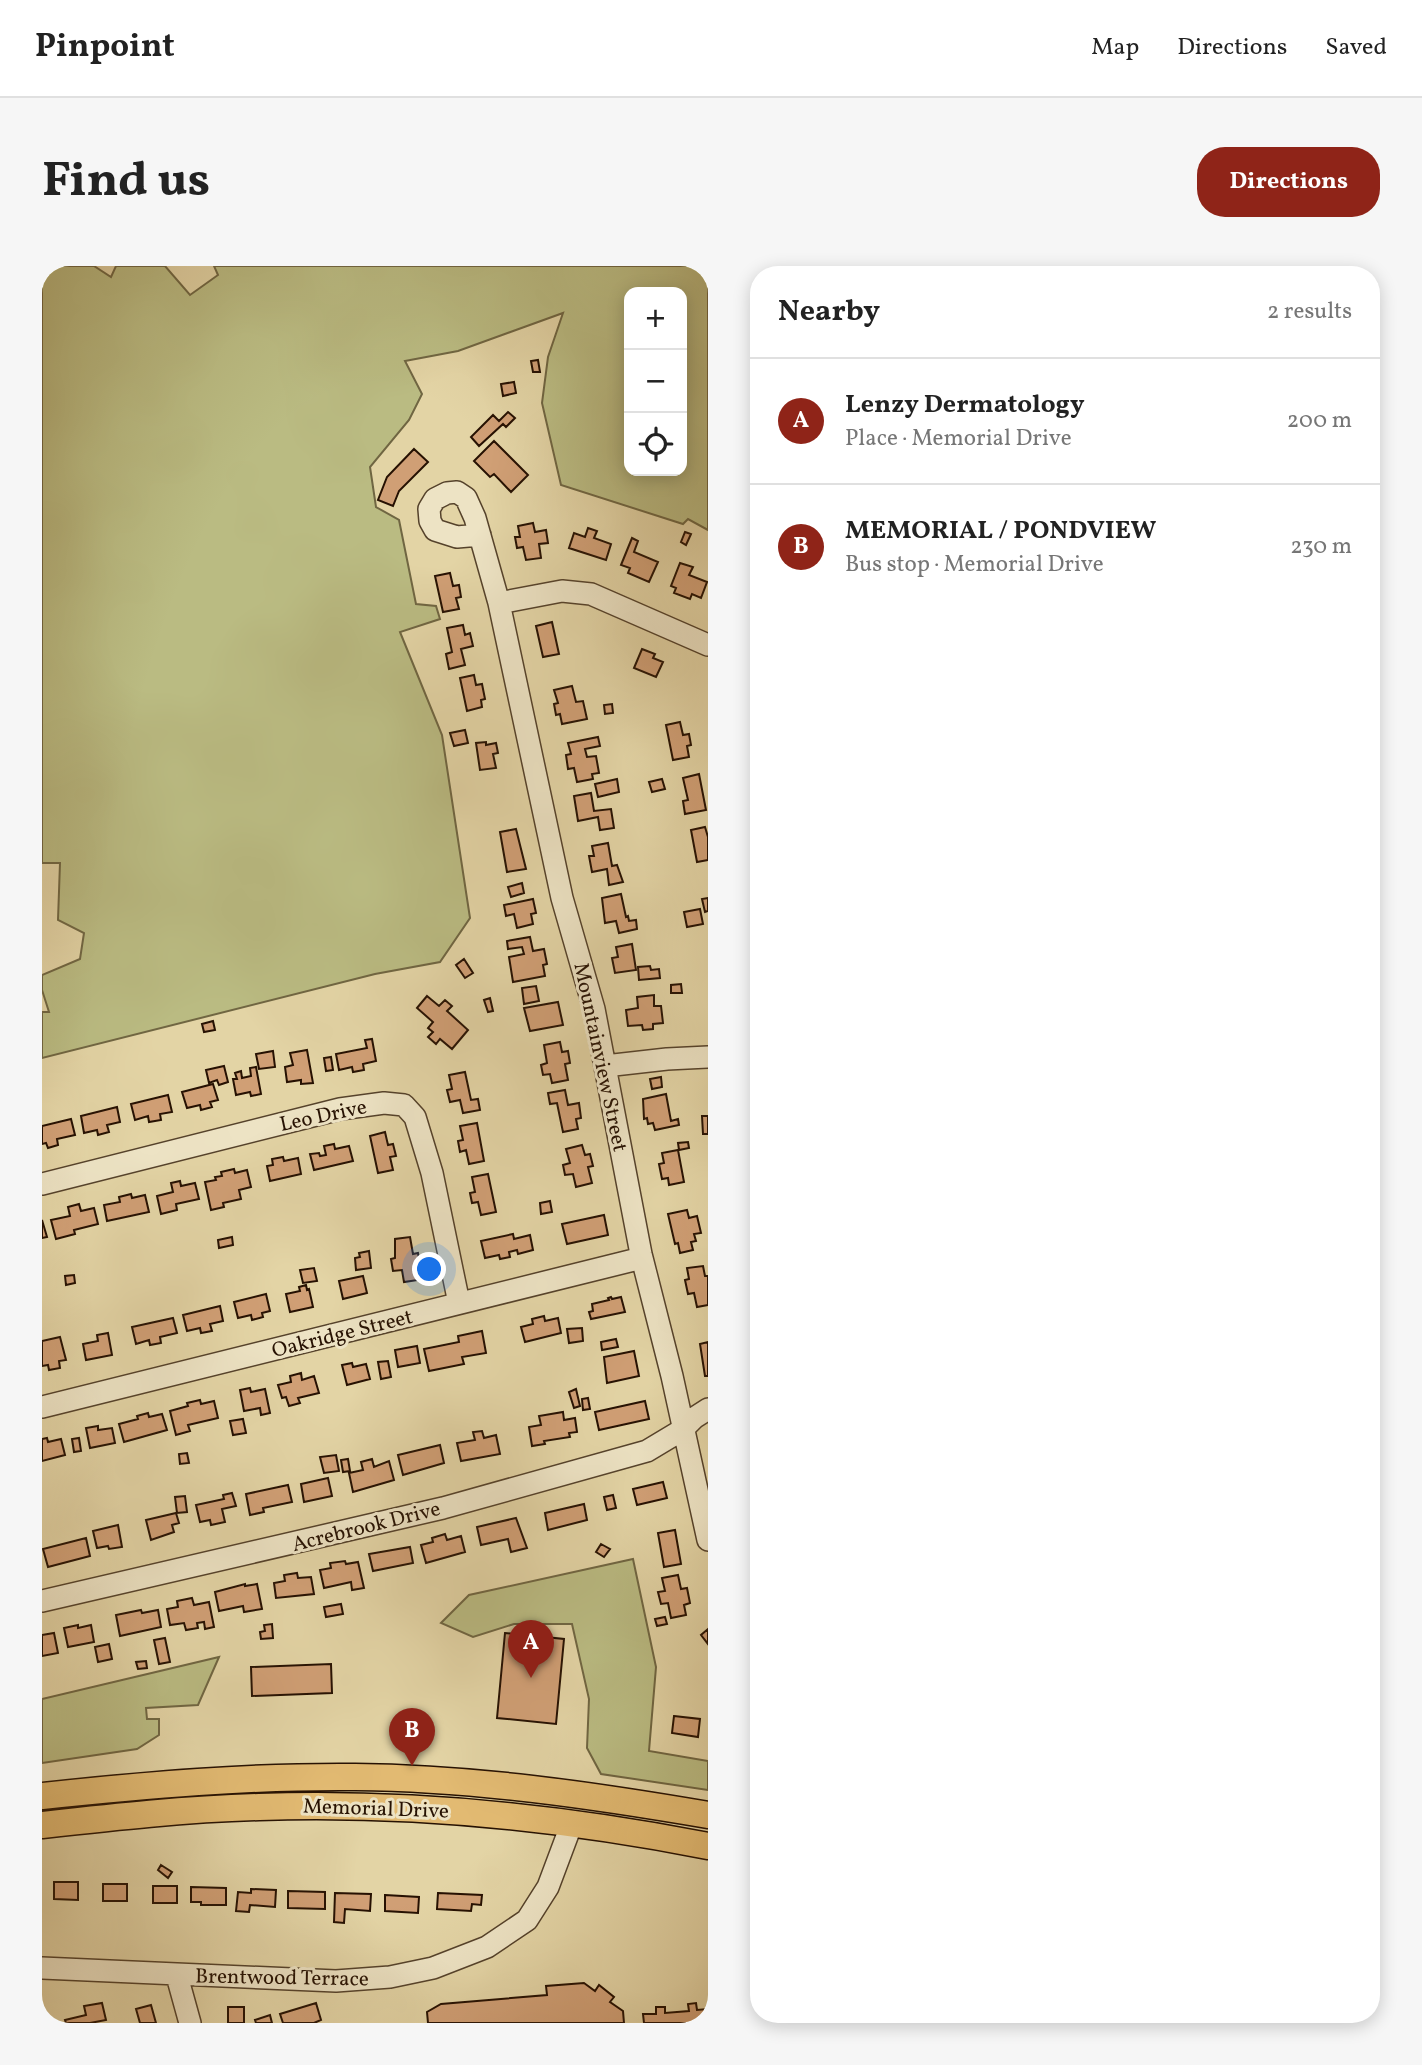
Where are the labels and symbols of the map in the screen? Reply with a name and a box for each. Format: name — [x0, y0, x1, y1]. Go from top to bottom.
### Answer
street label: Mountainview Street — [565, 960, 634, 1155]
street label: Leo Drive — [277, 1093, 370, 1140]
your location — [412, 1252, 446, 1286]
street label: Oakridge Street — [269, 1303, 416, 1366]
street label: Acrebrook Drive — [289, 1495, 444, 1560]
pin: A — [508, 1620, 554, 1678]
pin: B — [389, 1708, 435, 1766]
street label: Memorial Drive — [302, 1792, 450, 1827]
street label: Brentwood Terrace — [195, 1962, 369, 1995]

